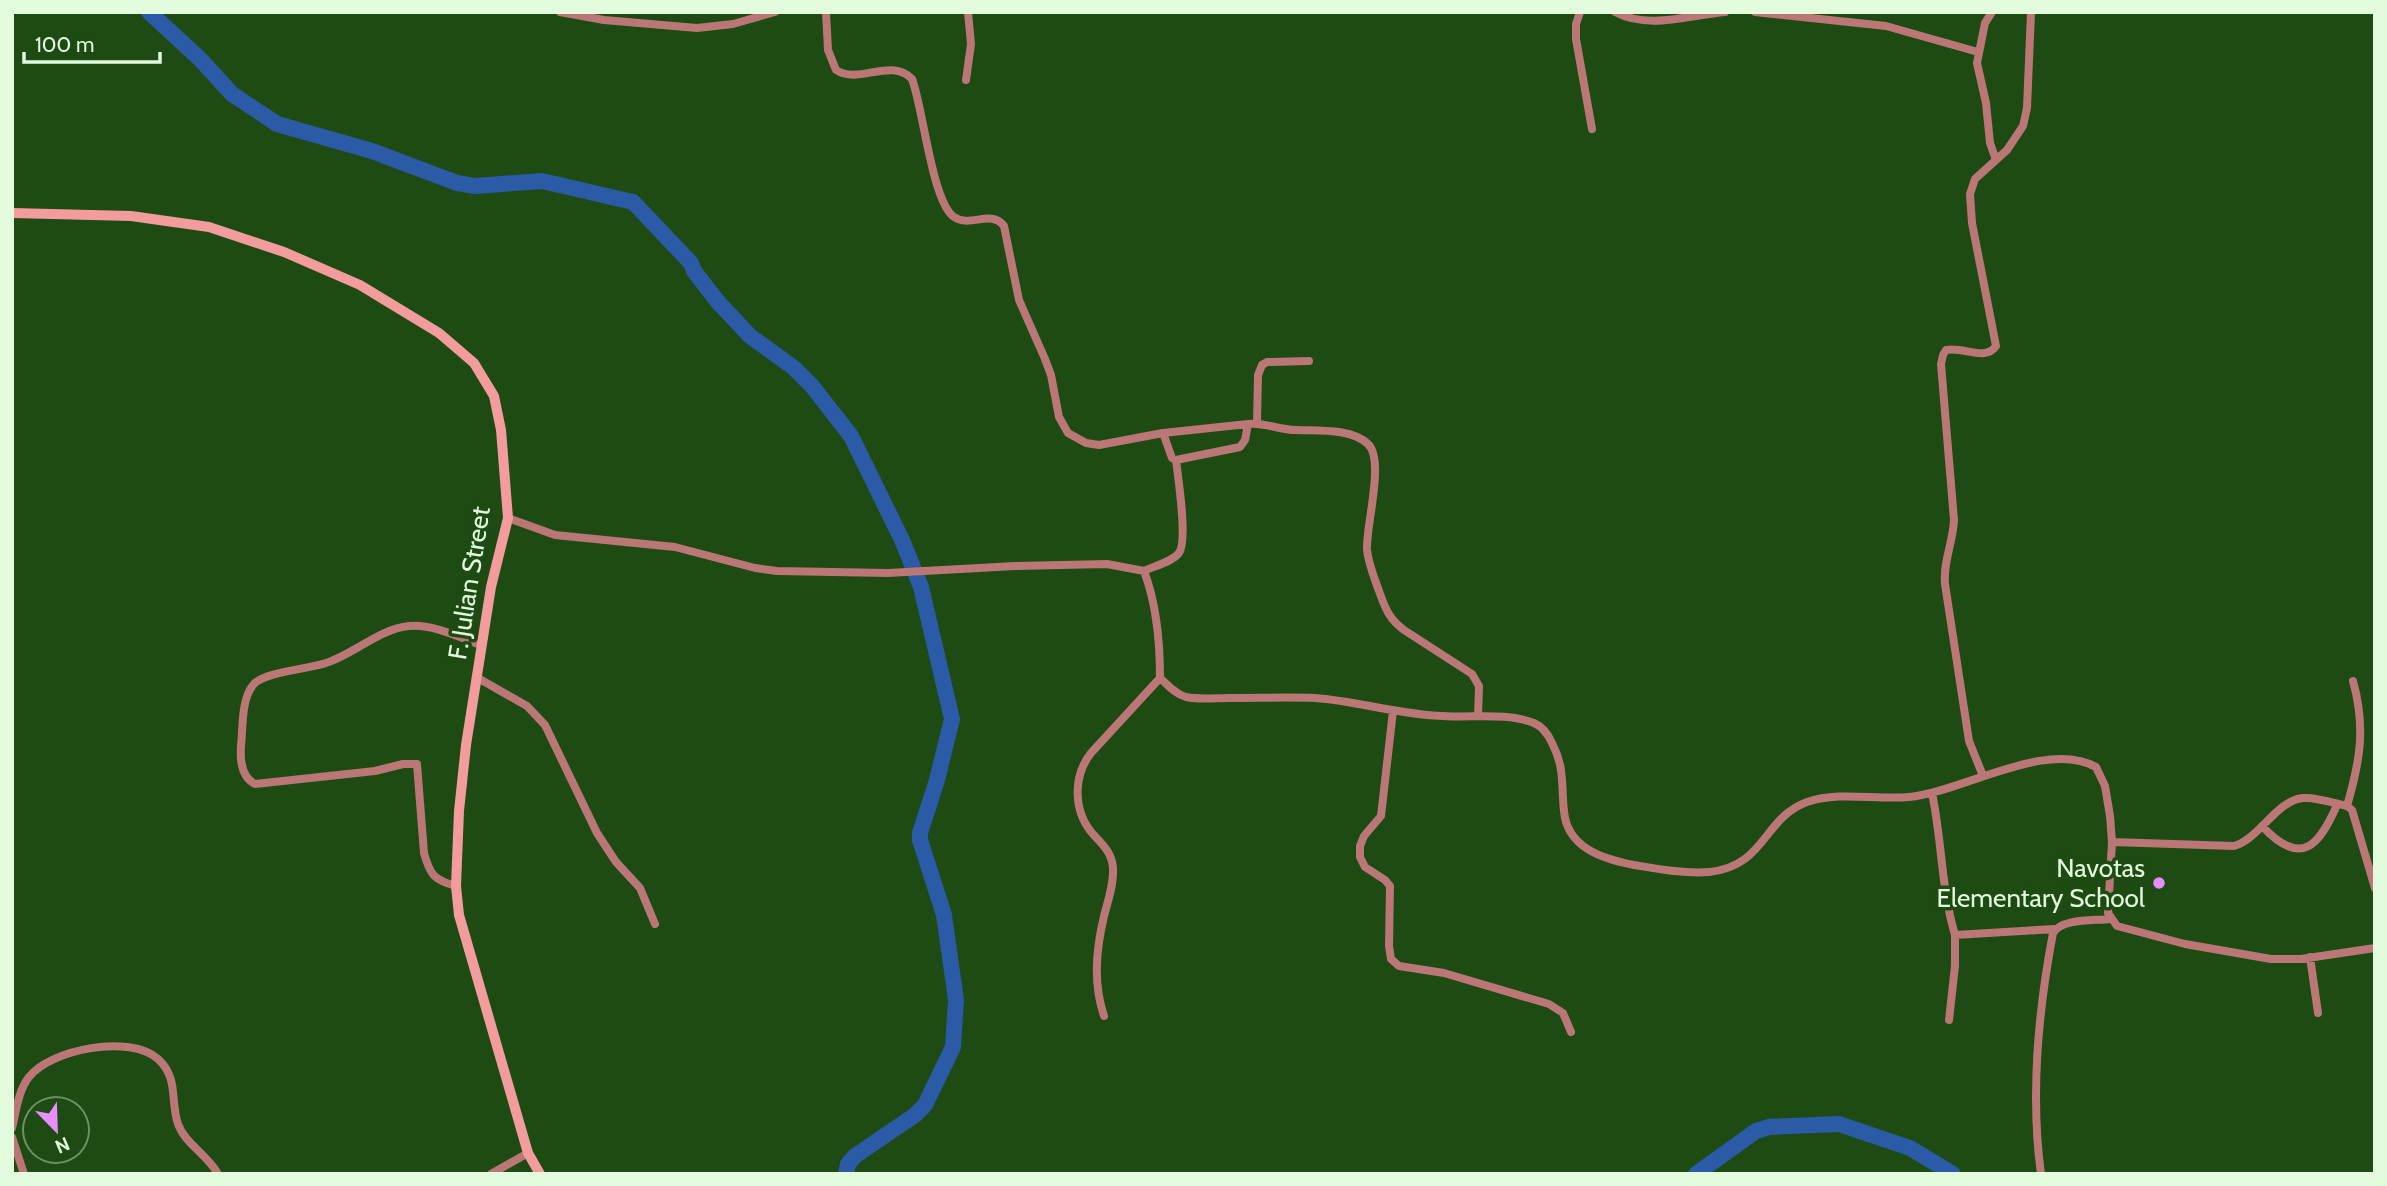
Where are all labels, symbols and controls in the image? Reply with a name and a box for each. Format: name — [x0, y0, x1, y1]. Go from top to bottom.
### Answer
scale bar — [24, 21, 161, 65]
text: 100 m — [35, 32, 94, 57]
street label: F. Julian Street — [441, 504, 497, 662]
place label: Navotas Elementary School — [1937, 852, 2145, 914]
marker: Navotas Elementary School — [2151, 875, 2167, 891]
north arrow — [21, 1095, 91, 1165]
text: N — [52, 1132, 73, 1158]

